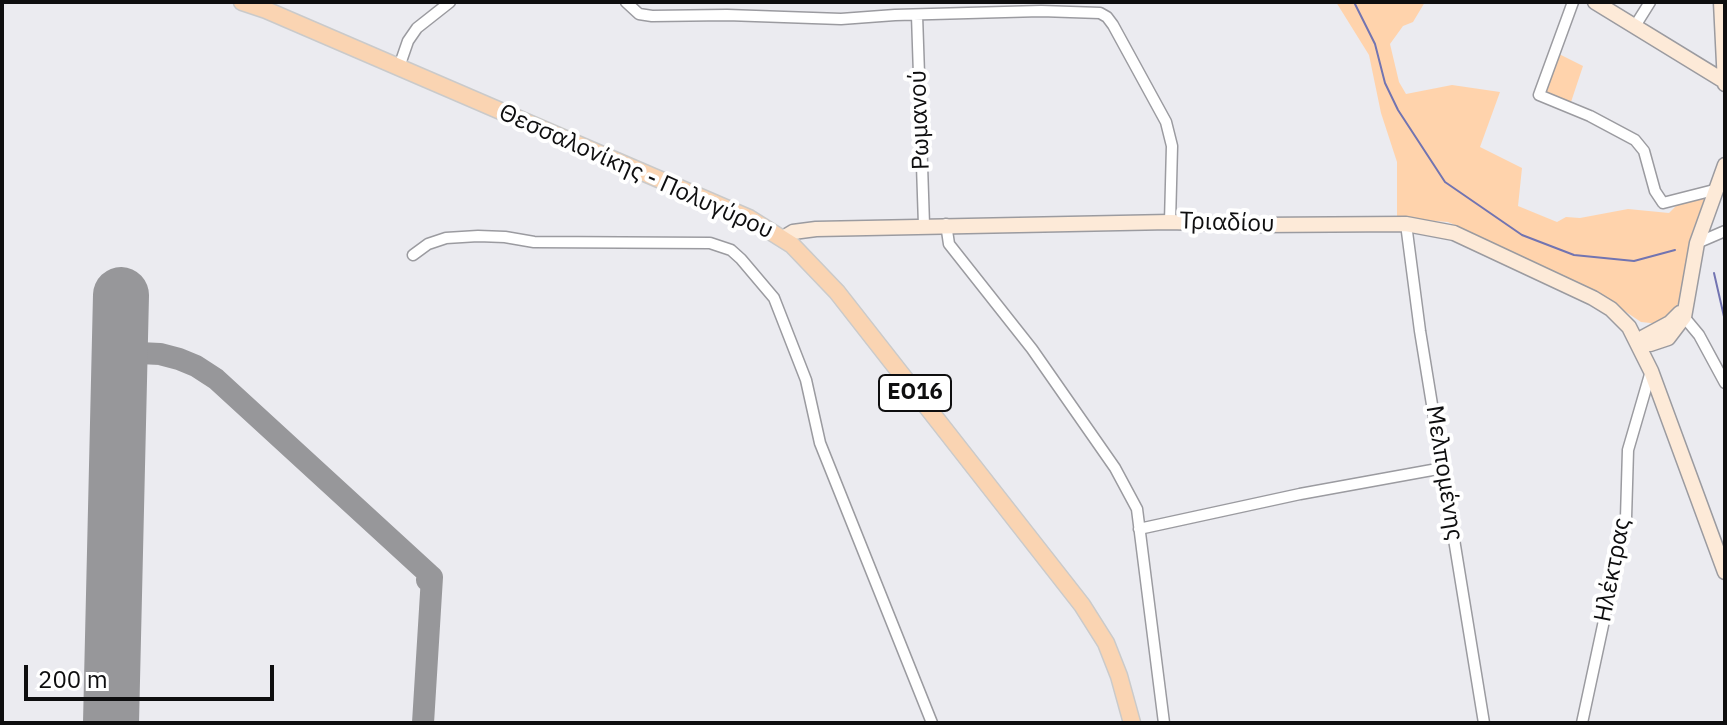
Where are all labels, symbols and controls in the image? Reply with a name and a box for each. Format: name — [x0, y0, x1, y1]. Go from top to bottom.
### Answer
street label: Ρωμανού — [904, 69, 936, 171]
street label: Θεσσαλονίκης - Πολυγύρου — [494, 98, 778, 246]
street label: Τριαδίου — [1179, 207, 1275, 239]
road number: ΕΟ16 — [879, 375, 951, 411]
street label: Μελπομένης — [1419, 403, 1469, 543]
street label: Ηλέκτρας — [1589, 516, 1637, 624]
scale bar — [28, 649, 278, 699]
text: 200 m — [38, 663, 108, 695]

